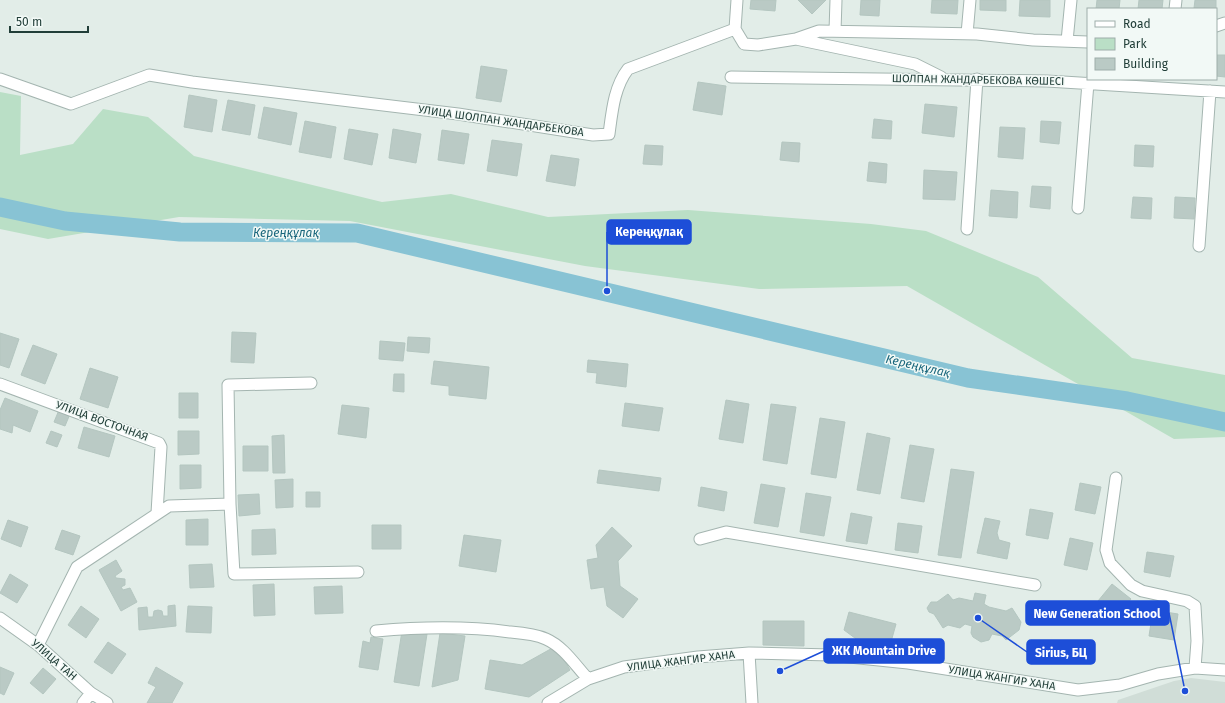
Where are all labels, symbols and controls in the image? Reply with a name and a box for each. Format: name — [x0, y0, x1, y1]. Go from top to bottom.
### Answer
scale bar — [10, 8, 88, 34]
legend — [1087, 8, 1217, 80]
text: 50 m — [16, 15, 42, 29]
text: Road — [1123, 17, 1151, 31]
text: Park — [1123, 37, 1147, 51]
text: Building — [1123, 57, 1169, 71]
street label: ШОЛПАН ЖАНДАРБЕКОВА КӨШЕСІ — [892, 72, 1064, 88]
street label: УЛИЦА ШОЛПАН ЖАНДАРБЕКОВА — [417, 103, 585, 139]
callout: Кереңқұлақ — [607, 220, 691, 244]
text: Кереңқұлақ — [615, 225, 683, 239]
water label: Кереңқұлақ — [253, 226, 319, 240]
water label: Кереңқұлақ — [884, 352, 952, 380]
street label: УЛИЦА ВОСТОЧНАЯ — [54, 398, 150, 444]
callout: New Generation School — [1026, 601, 1169, 625]
text: New Generation School — [1033, 607, 1161, 621]
street label: УЛИЦА ТАН — [29, 637, 79, 683]
callout: ЖК Mountain Drive — [824, 639, 944, 663]
callout: Sirius, БЦ — [1027, 640, 1095, 664]
text: ЖК Mountain Drive — [831, 644, 937, 658]
text: Sirius, БЦ — [1035, 646, 1088, 660]
street label: УЛИЦА ЖАНГИР ХАНА — [626, 648, 736, 674]
street label: УЛИЦА ЖАНГИР ХАНА — [948, 663, 1057, 693]

